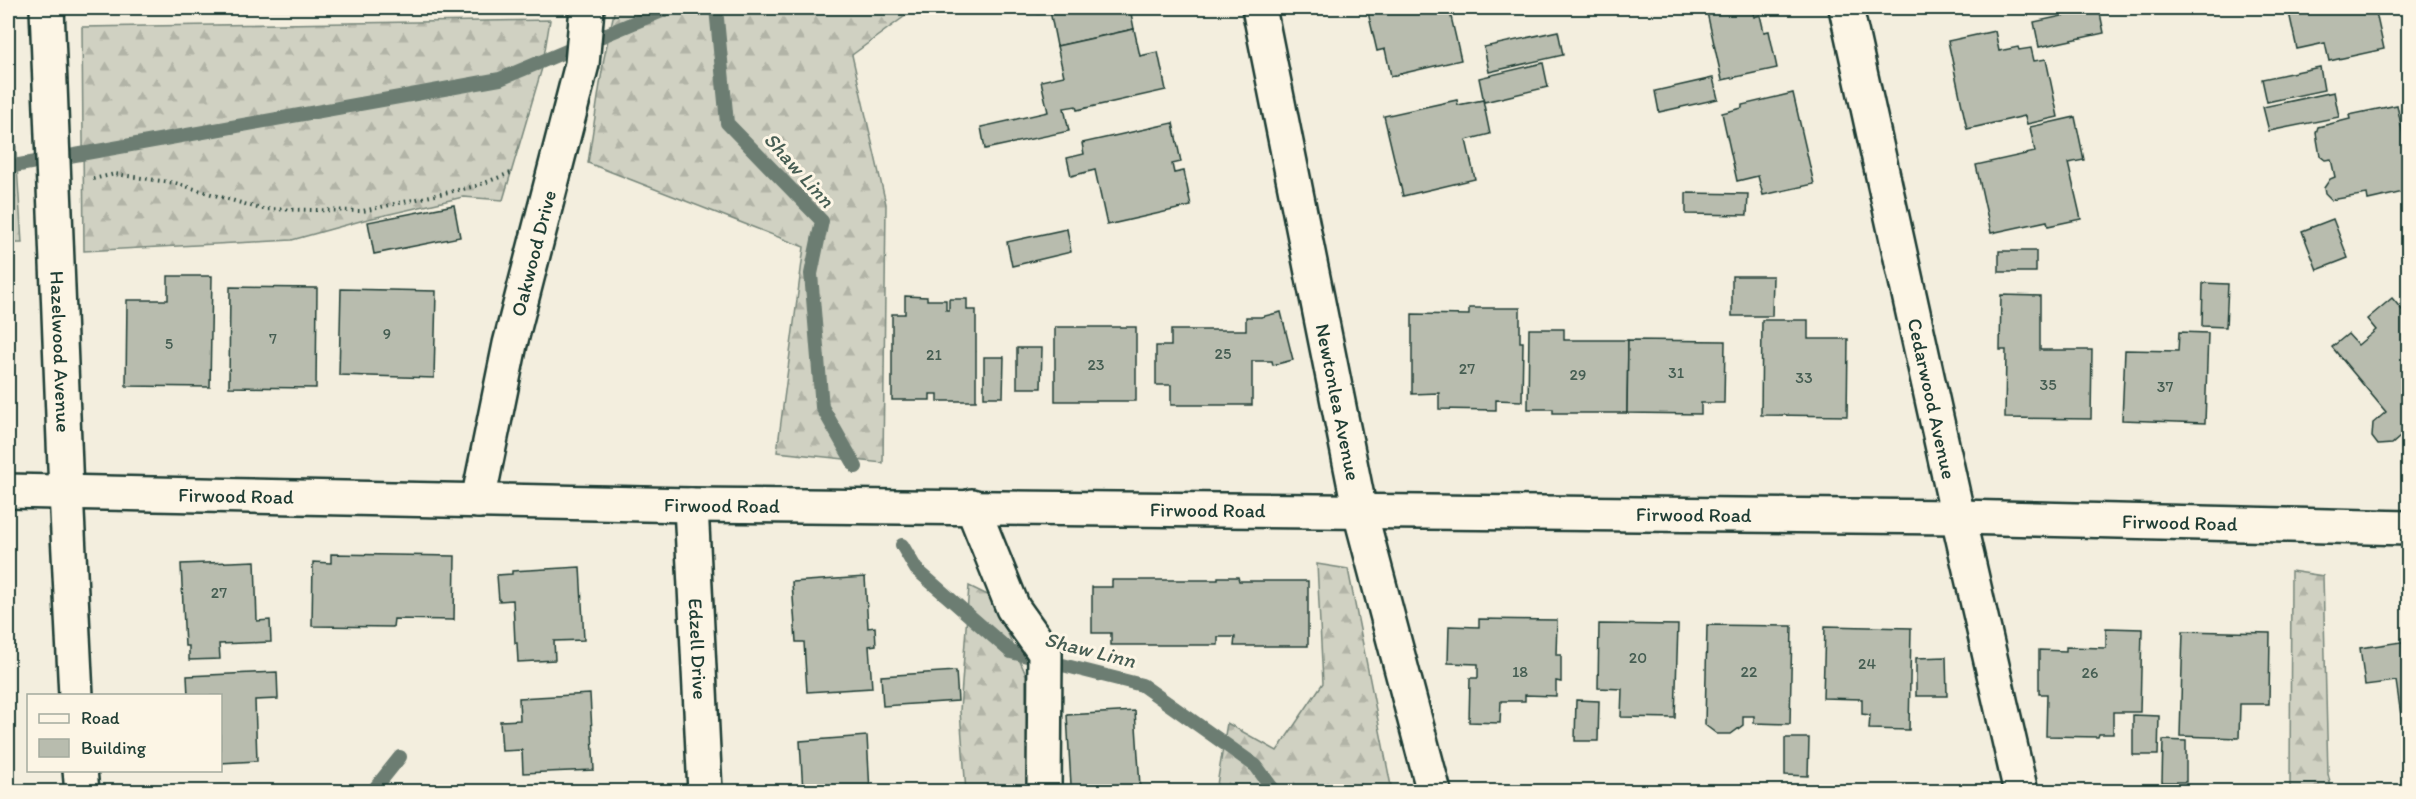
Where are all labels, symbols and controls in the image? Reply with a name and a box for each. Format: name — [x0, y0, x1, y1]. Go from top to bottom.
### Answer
water label: Shaw Linn — [759, 127, 840, 213]
street label: Oakwood Drive — [506, 187, 561, 319]
street label: Hazelwood Avenue — [45, 270, 76, 433]
street label: Cedarwood Avenue — [1903, 316, 1961, 481]
street label: Newtonlea Avenue — [1311, 322, 1365, 483]
house number: 9 — [383, 324, 391, 343]
house number: 7 — [269, 329, 277, 348]
house number: 5 — [165, 334, 173, 353]
house number: 25 — [1215, 344, 1231, 363]
house number: 21 — [926, 345, 942, 364]
house number: 23 — [1087, 355, 1105, 374]
house number: 27 — [1459, 359, 1475, 378]
house number: 31 — [1668, 363, 1685, 382]
house number: 29 — [1570, 365, 1586, 384]
house number: 33 — [1795, 368, 1813, 387]
house number: 35 — [2039, 375, 2057, 394]
house number: 37 — [2157, 377, 2173, 396]
street label: Firwood Road — [178, 482, 294, 509]
street label: Firwood Road — [664, 492, 780, 518]
street label: Firwood Road — [1150, 497, 1266, 522]
street label: Firwood Road — [1636, 502, 1752, 527]
street label: Firwood Road — [2122, 509, 2238, 536]
house number: 27 — [211, 583, 227, 602]
street label: Edzell Drive — [684, 598, 712, 700]
water label: Shaw Linn — [1042, 626, 1138, 673]
house number: 20 — [1629, 648, 1647, 667]
house number: 24 — [1858, 654, 1876, 673]
house number: 18 — [1512, 662, 1528, 681]
house number: 22 — [1741, 662, 1758, 681]
house number: 26 — [2082, 663, 2098, 682]
legend — [27, 694, 222, 772]
text: Road — [81, 707, 120, 729]
text: Building — [81, 737, 147, 759]

